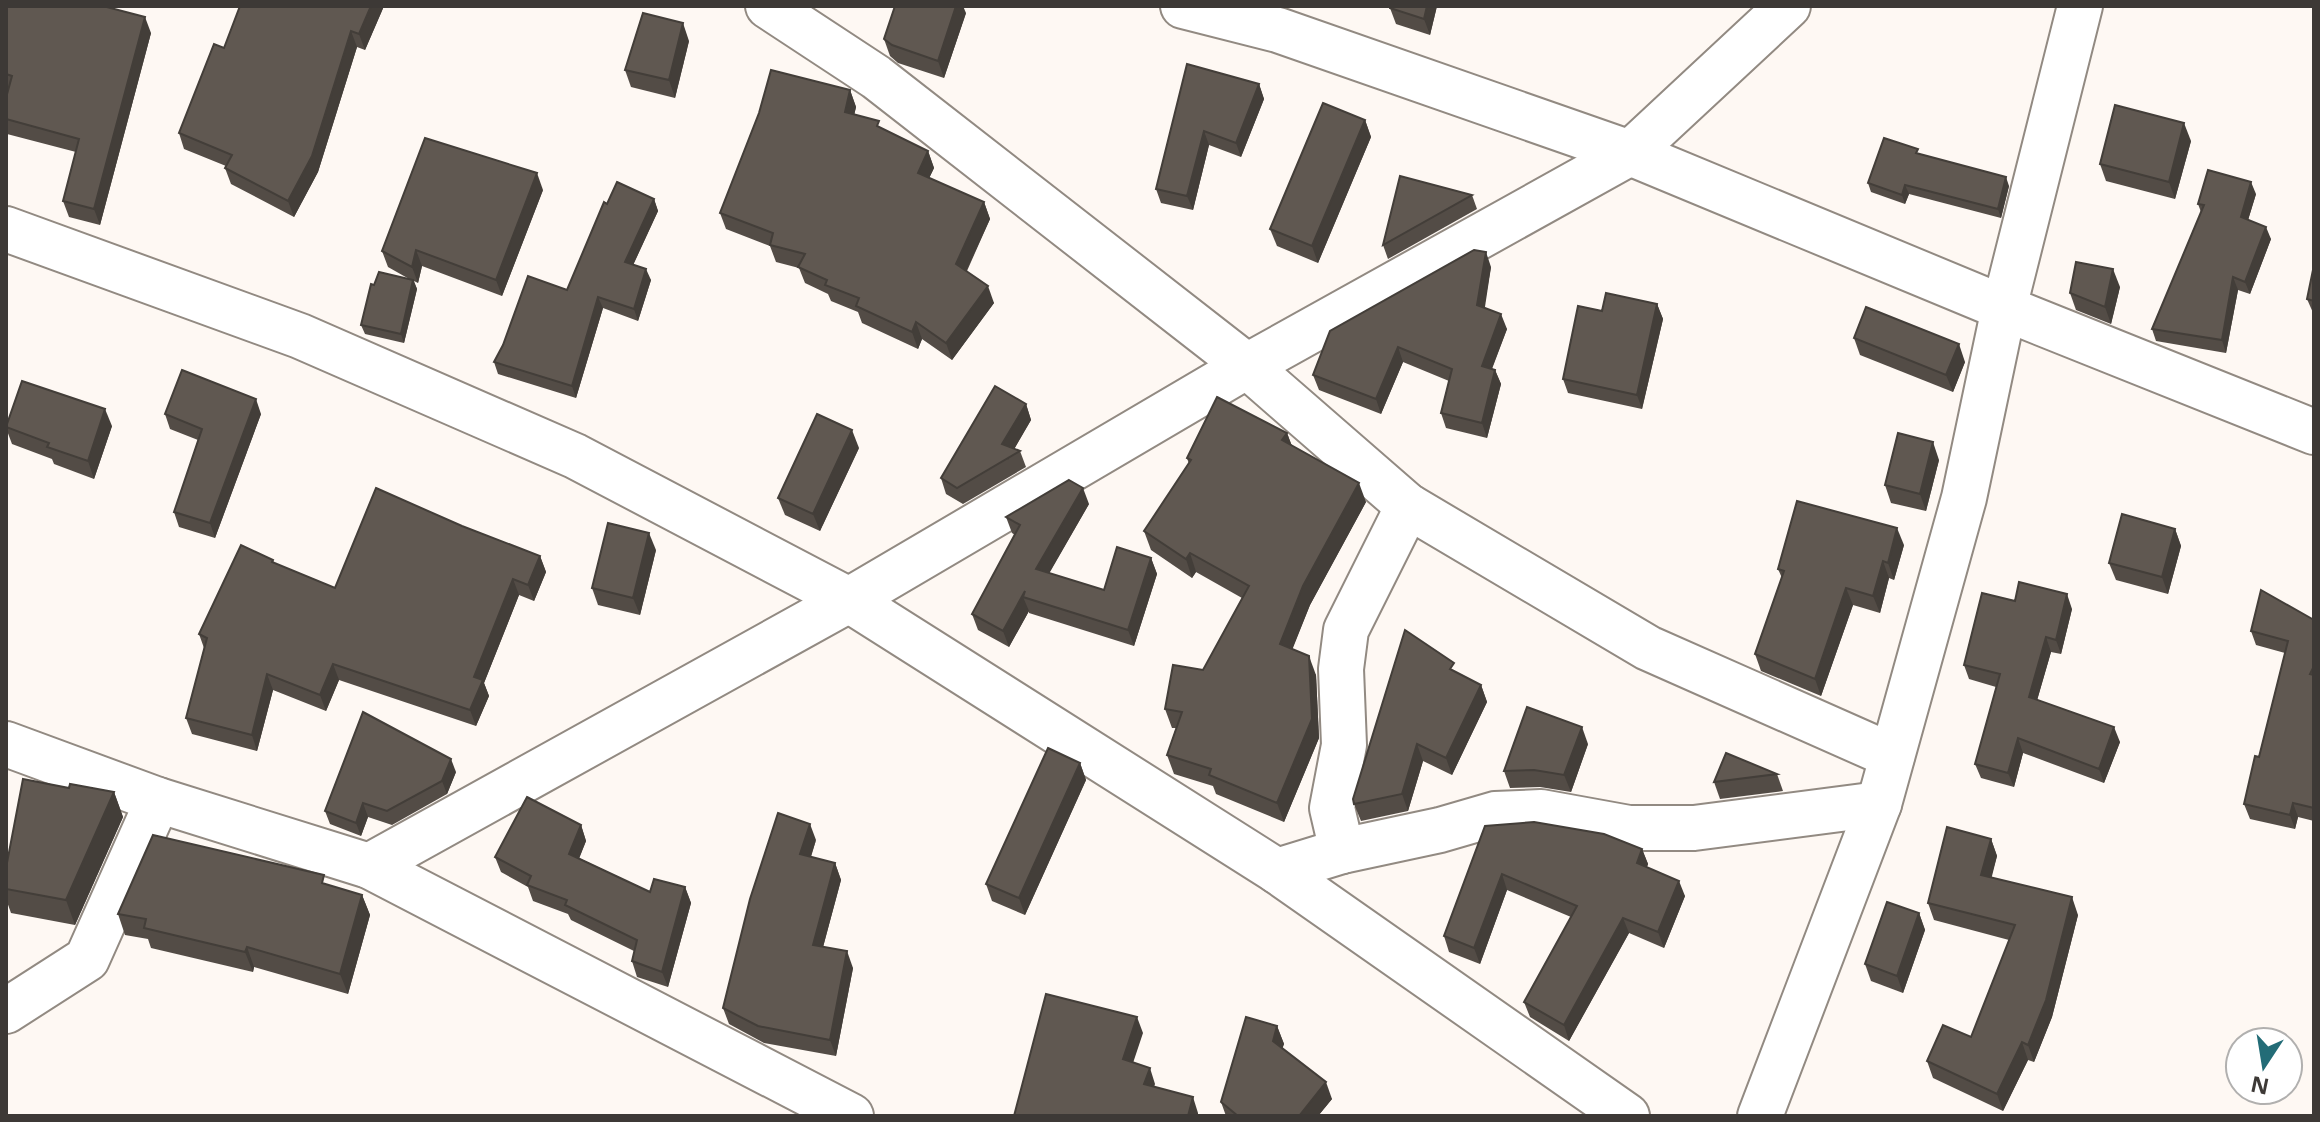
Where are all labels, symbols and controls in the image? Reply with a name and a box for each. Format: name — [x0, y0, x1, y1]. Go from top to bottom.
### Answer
north arrow — [2224, 1026, 2304, 1106]
text: N — [2248, 1070, 2272, 1103]

